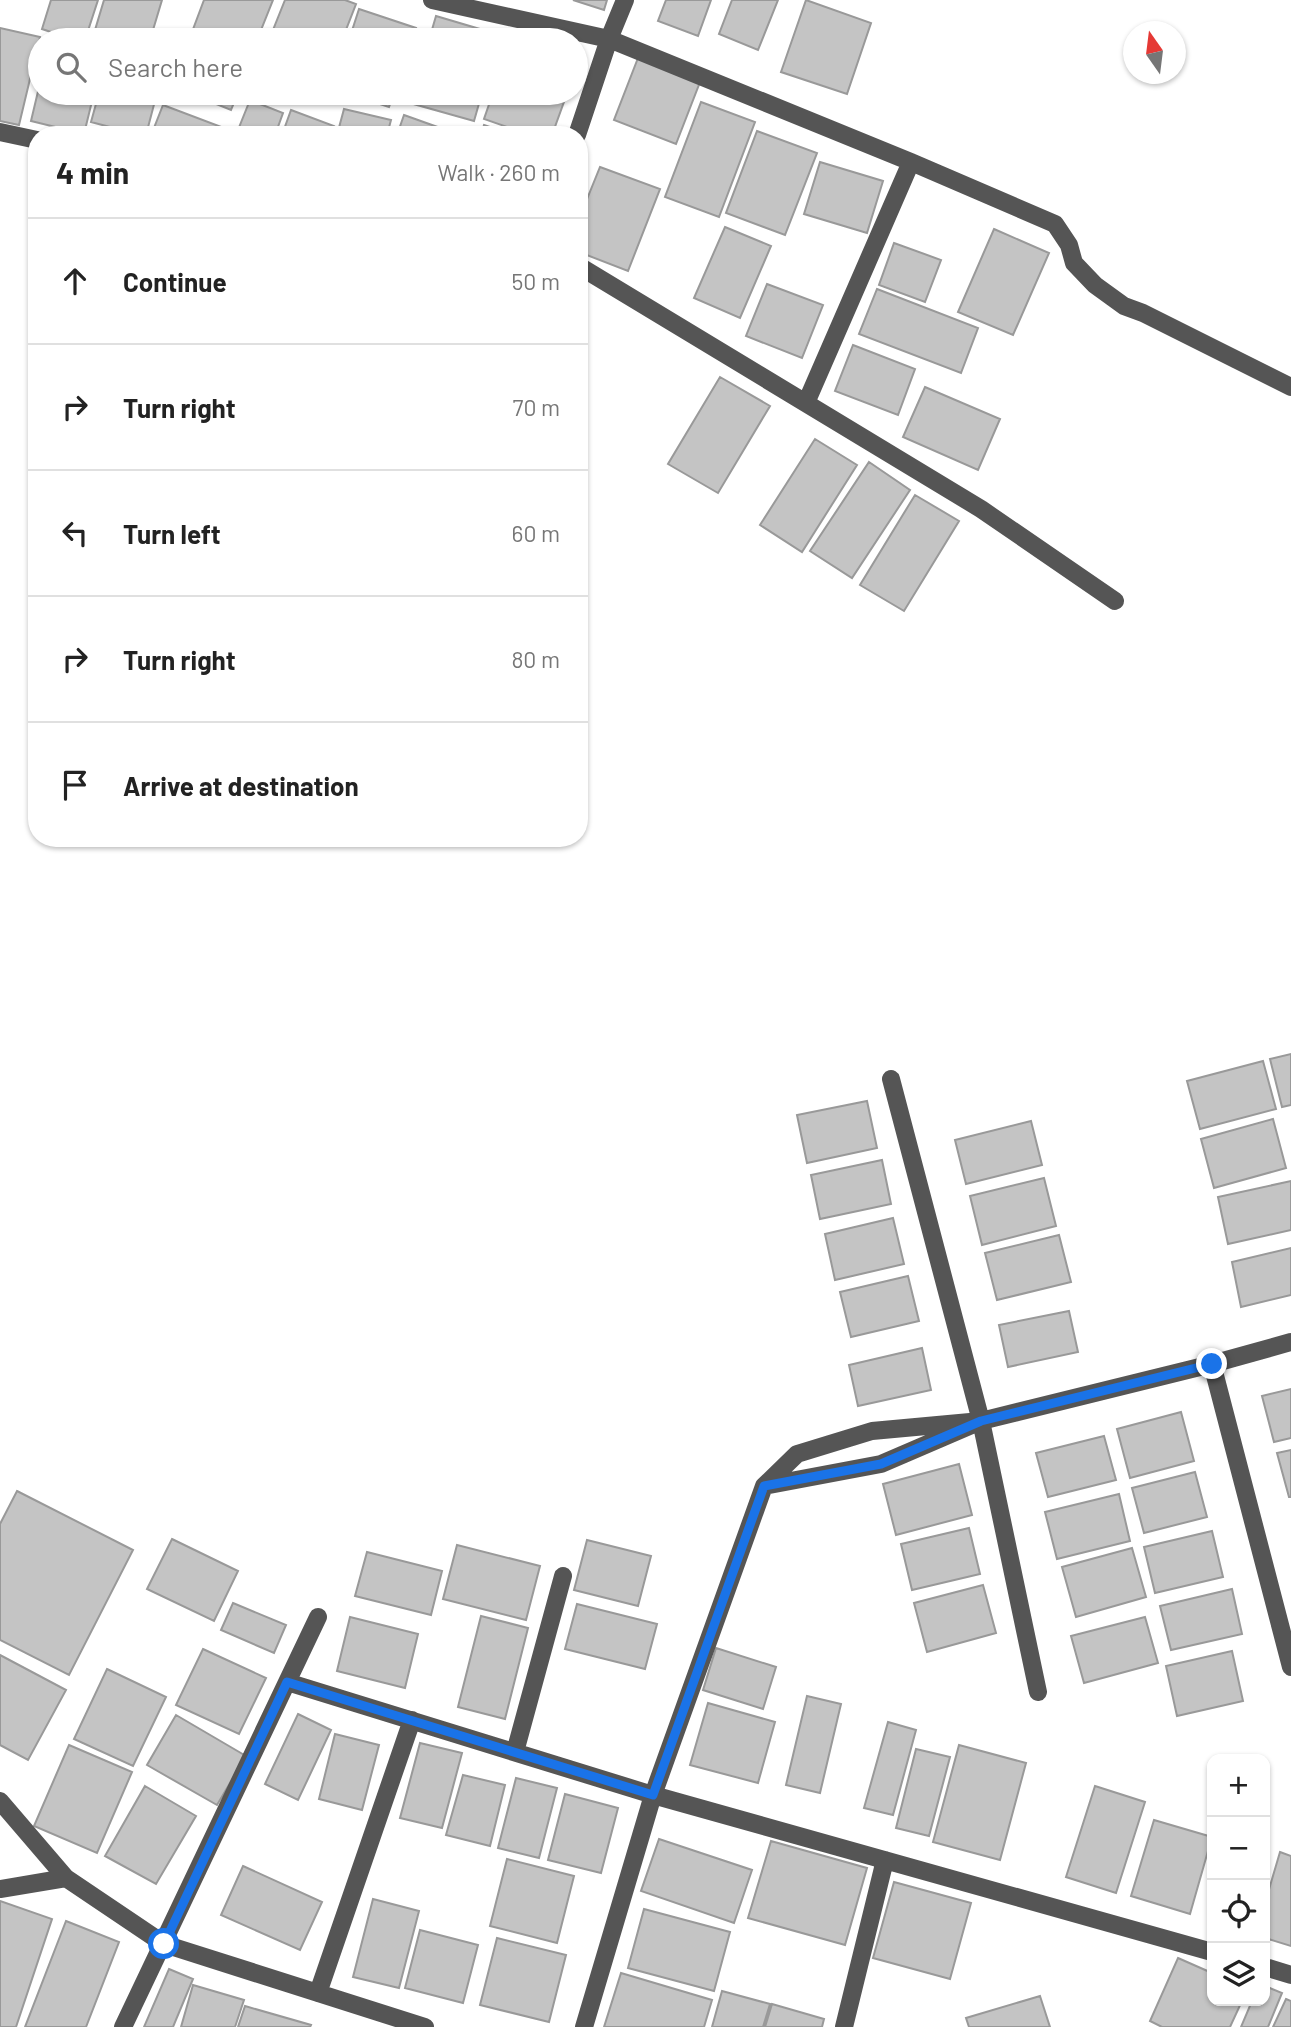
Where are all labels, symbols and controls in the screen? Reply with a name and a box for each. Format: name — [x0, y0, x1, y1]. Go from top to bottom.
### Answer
north arrow — [1123, 21, 1186, 84]
search box — [28, 28, 588, 105]
icon: search — [52, 48, 90, 86]
text: Search here — [108, 51, 243, 82]
text: 4 min — [56, 154, 129, 190]
text: Walk · 260 m — [438, 158, 560, 186]
icon: ahead — [56, 262, 94, 300]
text: Continue — [123, 266, 227, 297]
text: 50 m — [512, 267, 560, 295]
icon: right — [56, 388, 94, 426]
text: Turn right — [123, 392, 236, 423]
text: 70 m — [513, 393, 560, 421]
icon: left — [56, 514, 94, 552]
text: Turn left — [123, 518, 221, 549]
text: 60 m — [512, 519, 560, 547]
icon: right — [56, 640, 94, 678]
text: Turn right — [123, 644, 236, 675]
text: 80 m — [511, 645, 560, 673]
icon: arrive — [56, 766, 94, 804]
text: Arrive at destination — [123, 770, 359, 801]
route end — [1196, 1348, 1227, 1379]
map controls — [1207, 1754, 1270, 2006]
button: + — [1207, 1754, 1270, 1817]
button: − — [1207, 1817, 1270, 1880]
button: locate — [1207, 1880, 1270, 1943]
route start — [148, 1928, 179, 1959]
button: layers — [1207, 1943, 1270, 2006]

